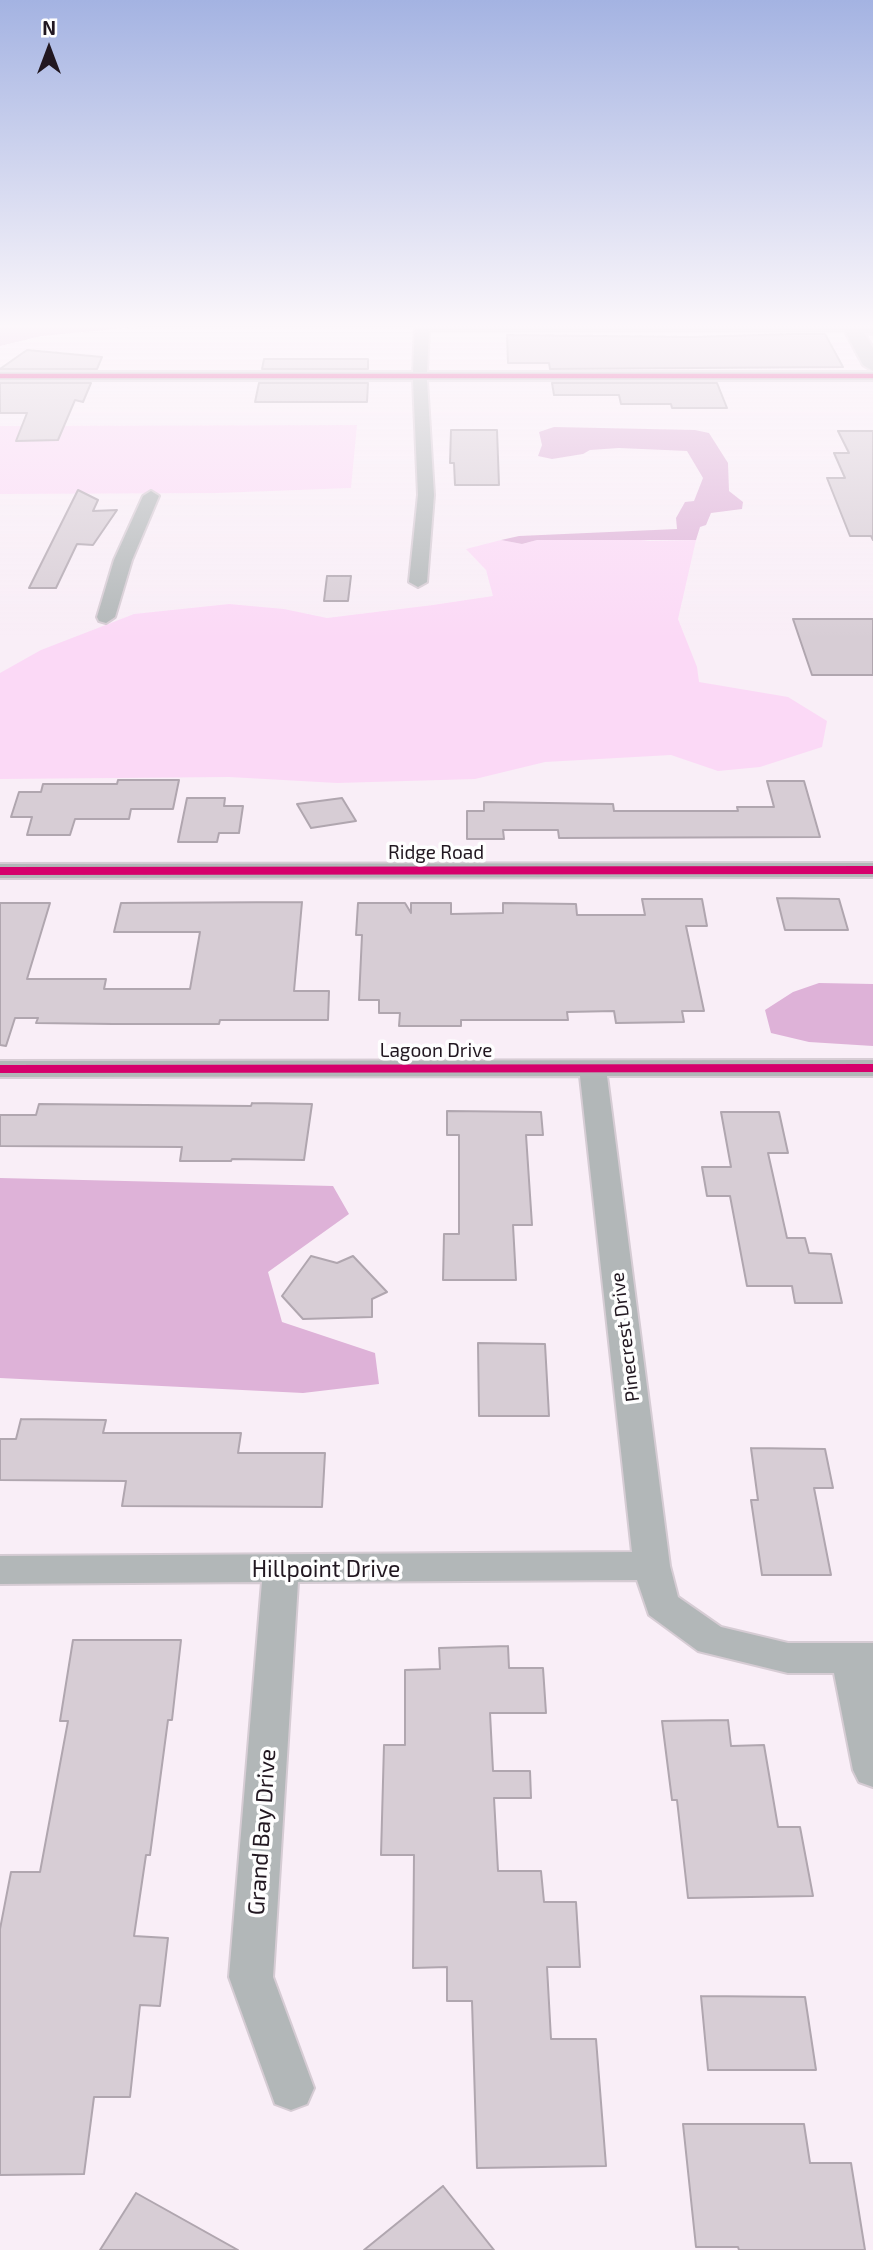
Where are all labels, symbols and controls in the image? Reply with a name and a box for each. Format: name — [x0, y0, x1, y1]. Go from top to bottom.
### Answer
north arrow — [14, 14, 84, 84]
text: N — [42, 16, 56, 39]
street label: Ridge Road — [388, 842, 484, 864]
street label: Lagoon Drive — [380, 1040, 492, 1062]
street label: Pinecrest Drive — [606, 1271, 644, 1403]
street label: Hillpoint Drive — [252, 1555, 400, 1583]
street label: Grand Bay Drive — [242, 1748, 282, 1916]

